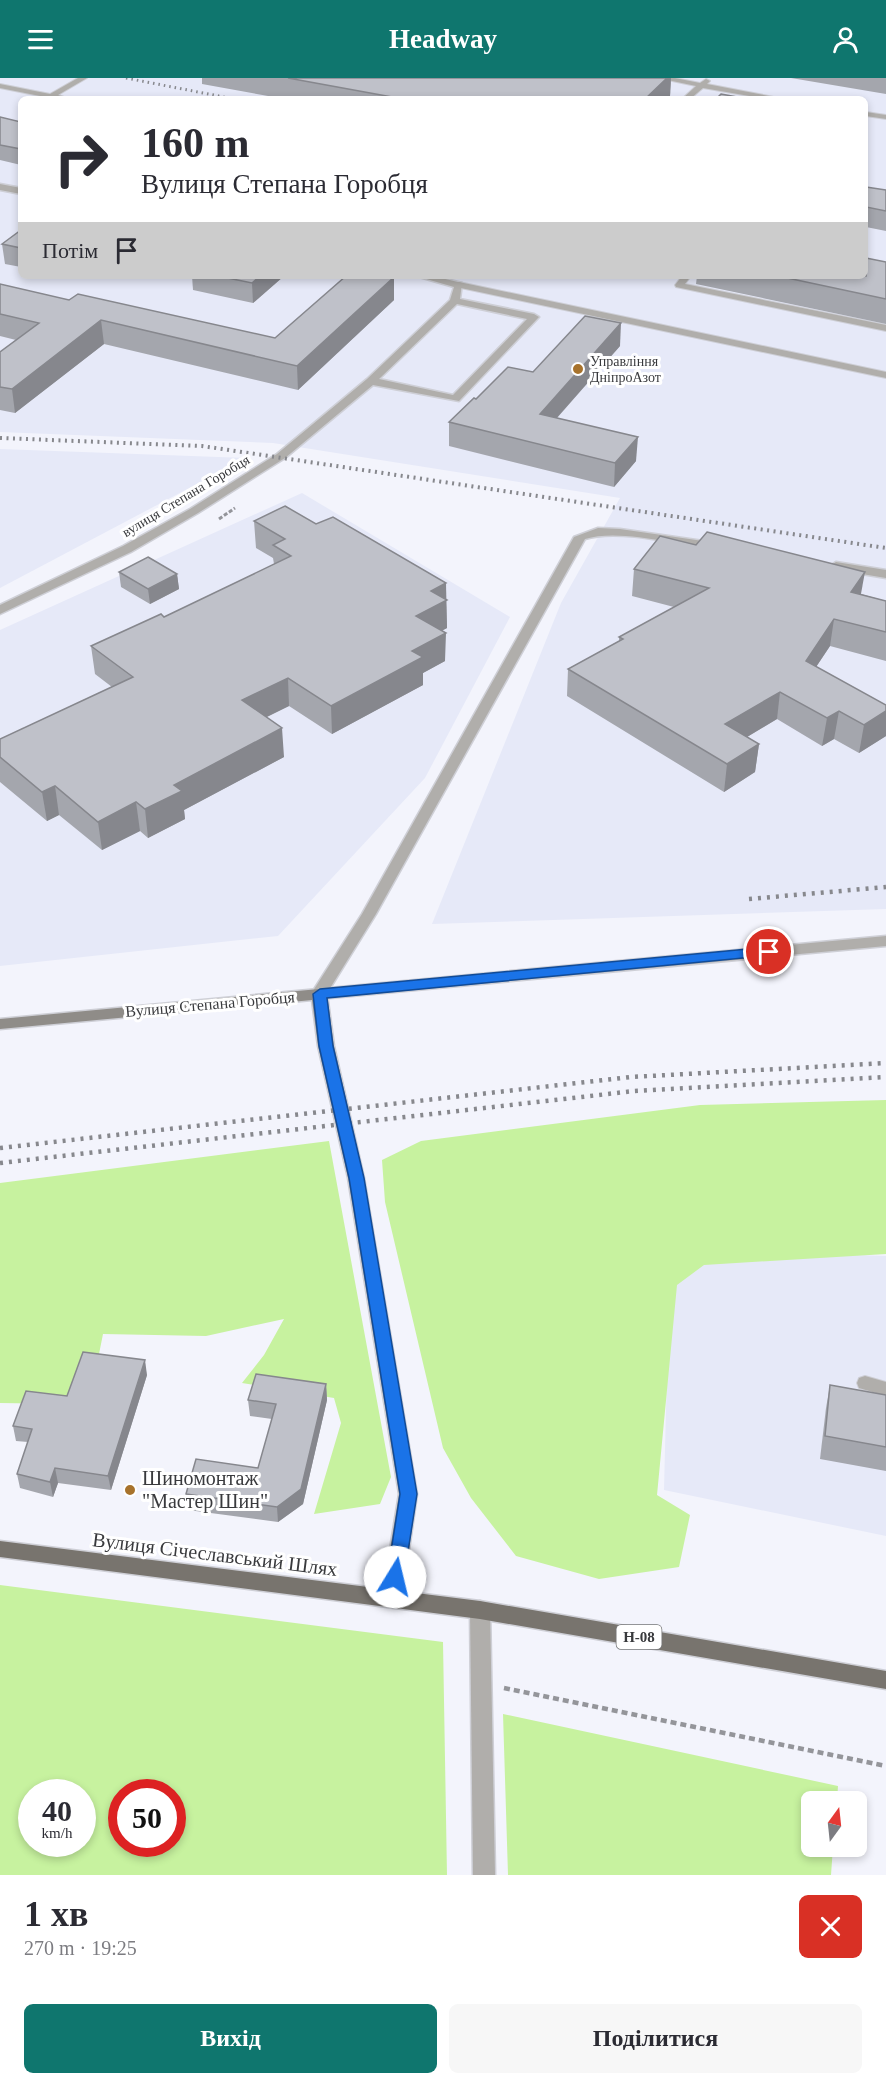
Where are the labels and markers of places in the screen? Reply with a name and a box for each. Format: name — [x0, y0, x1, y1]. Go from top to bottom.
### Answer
place label: Управління ДніпроАзот — [590, 354, 661, 385]
marker: Управління ДніпроАзот — [571, 362, 585, 376]
pin — [743, 926, 794, 977]
place label: Шиномонтаж "Мастер Шин" — [142, 1467, 268, 1513]
marker: Шиномонтаж "Мастер Шин" — [123, 1483, 137, 1497]

